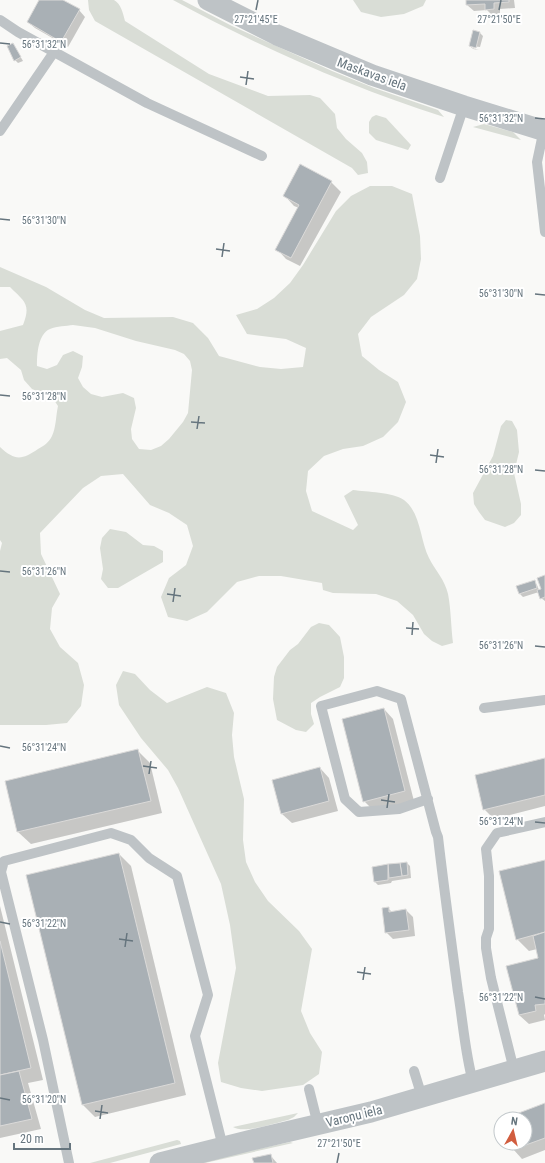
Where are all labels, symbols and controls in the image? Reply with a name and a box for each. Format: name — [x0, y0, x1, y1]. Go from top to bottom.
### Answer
text: 27°21'45"E — [234, 14, 278, 25]
text: 27°21'50"E — [477, 14, 521, 25]
text: 56°31'32"N — [22, 39, 66, 50]
street label: Maskavas iela — [335, 54, 409, 94]
text: 56°31'32"N — [479, 113, 523, 124]
text: 56°31'30"N — [22, 215, 66, 226]
text: 56°31'30"N — [479, 288, 523, 299]
text: 56°31'28"N — [22, 391, 66, 402]
text: 56°31'28"N — [479, 464, 523, 475]
text: 56°31'26"N — [22, 566, 66, 577]
text: 56°31'26"N — [479, 640, 523, 651]
text: 56°31'24"N — [22, 742, 66, 753]
text: 56°31'24"N — [479, 816, 523, 827]
text: 56°31'22"N — [22, 918, 66, 929]
text: 56°31'22"N — [479, 992, 523, 1003]
text: 56°31'20"N — [22, 1094, 66, 1105]
street label: Varoņu iela — [324, 1102, 384, 1131]
north arrow — [493, 1111, 533, 1151]
text: N — [510, 1115, 519, 1129]
scale bar — [14, 1125, 70, 1151]
text: 20 m — [20, 1132, 44, 1146]
text: 27°21'50"E — [317, 1138, 361, 1149]

